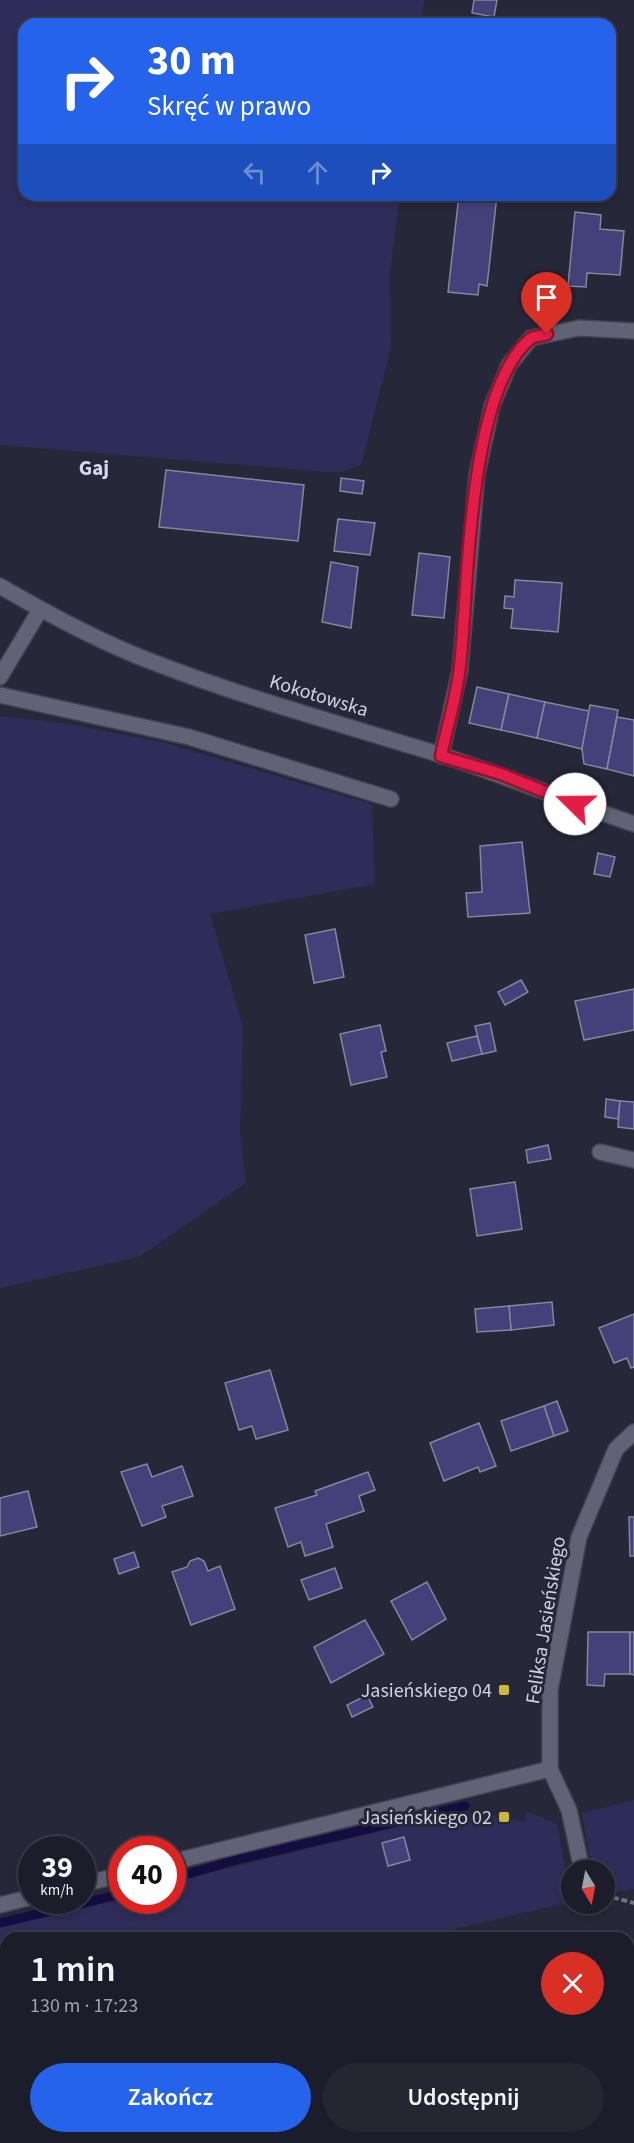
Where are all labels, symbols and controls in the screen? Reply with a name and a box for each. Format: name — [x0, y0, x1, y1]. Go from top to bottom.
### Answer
text: 30 m — [147, 31, 236, 91]
icon: right — [48, 42, 126, 120]
text: Skręć w prawo — [147, 87, 311, 126]
icon: left — [238, 156, 271, 189]
icon: ahead — [301, 156, 334, 189]
icon: right — [364, 156, 397, 189]
pin — [521, 272, 572, 334]
icon: arrive — [530, 281, 563, 314]
district label: Gaj — [79, 453, 109, 483]
street label: Kokotowska — [266, 668, 372, 724]
position arrow — [543, 772, 607, 836]
street label: Feliksa Jasieńskiego — [519, 1534, 573, 1706]
place label: Jasieńskiego 04 — [361, 1677, 492, 1705]
marker: Jasieńskiego 04 — [497, 1683, 511, 1697]
place label: Jasieńskiego 02 — [361, 1804, 492, 1832]
marker: Jasieńskiego 02 — [497, 1810, 511, 1824]
speed limit sign: 40 — [108, 1836, 186, 1914]
text: 39 — [41, 1846, 73, 1889]
north arrow — [561, 1860, 615, 1914]
map controls — [561, 1860, 615, 1914]
text: km/h — [40, 1880, 74, 1901]
text: 1 min — [30, 1944, 116, 1995]
button: close — [541, 1952, 604, 2015]
text: 130 m · 17:23 — [30, 1992, 138, 2020]
button: Zakończ — [30, 2063, 311, 2132]
button: Udostępnij — [323, 2063, 604, 2132]

